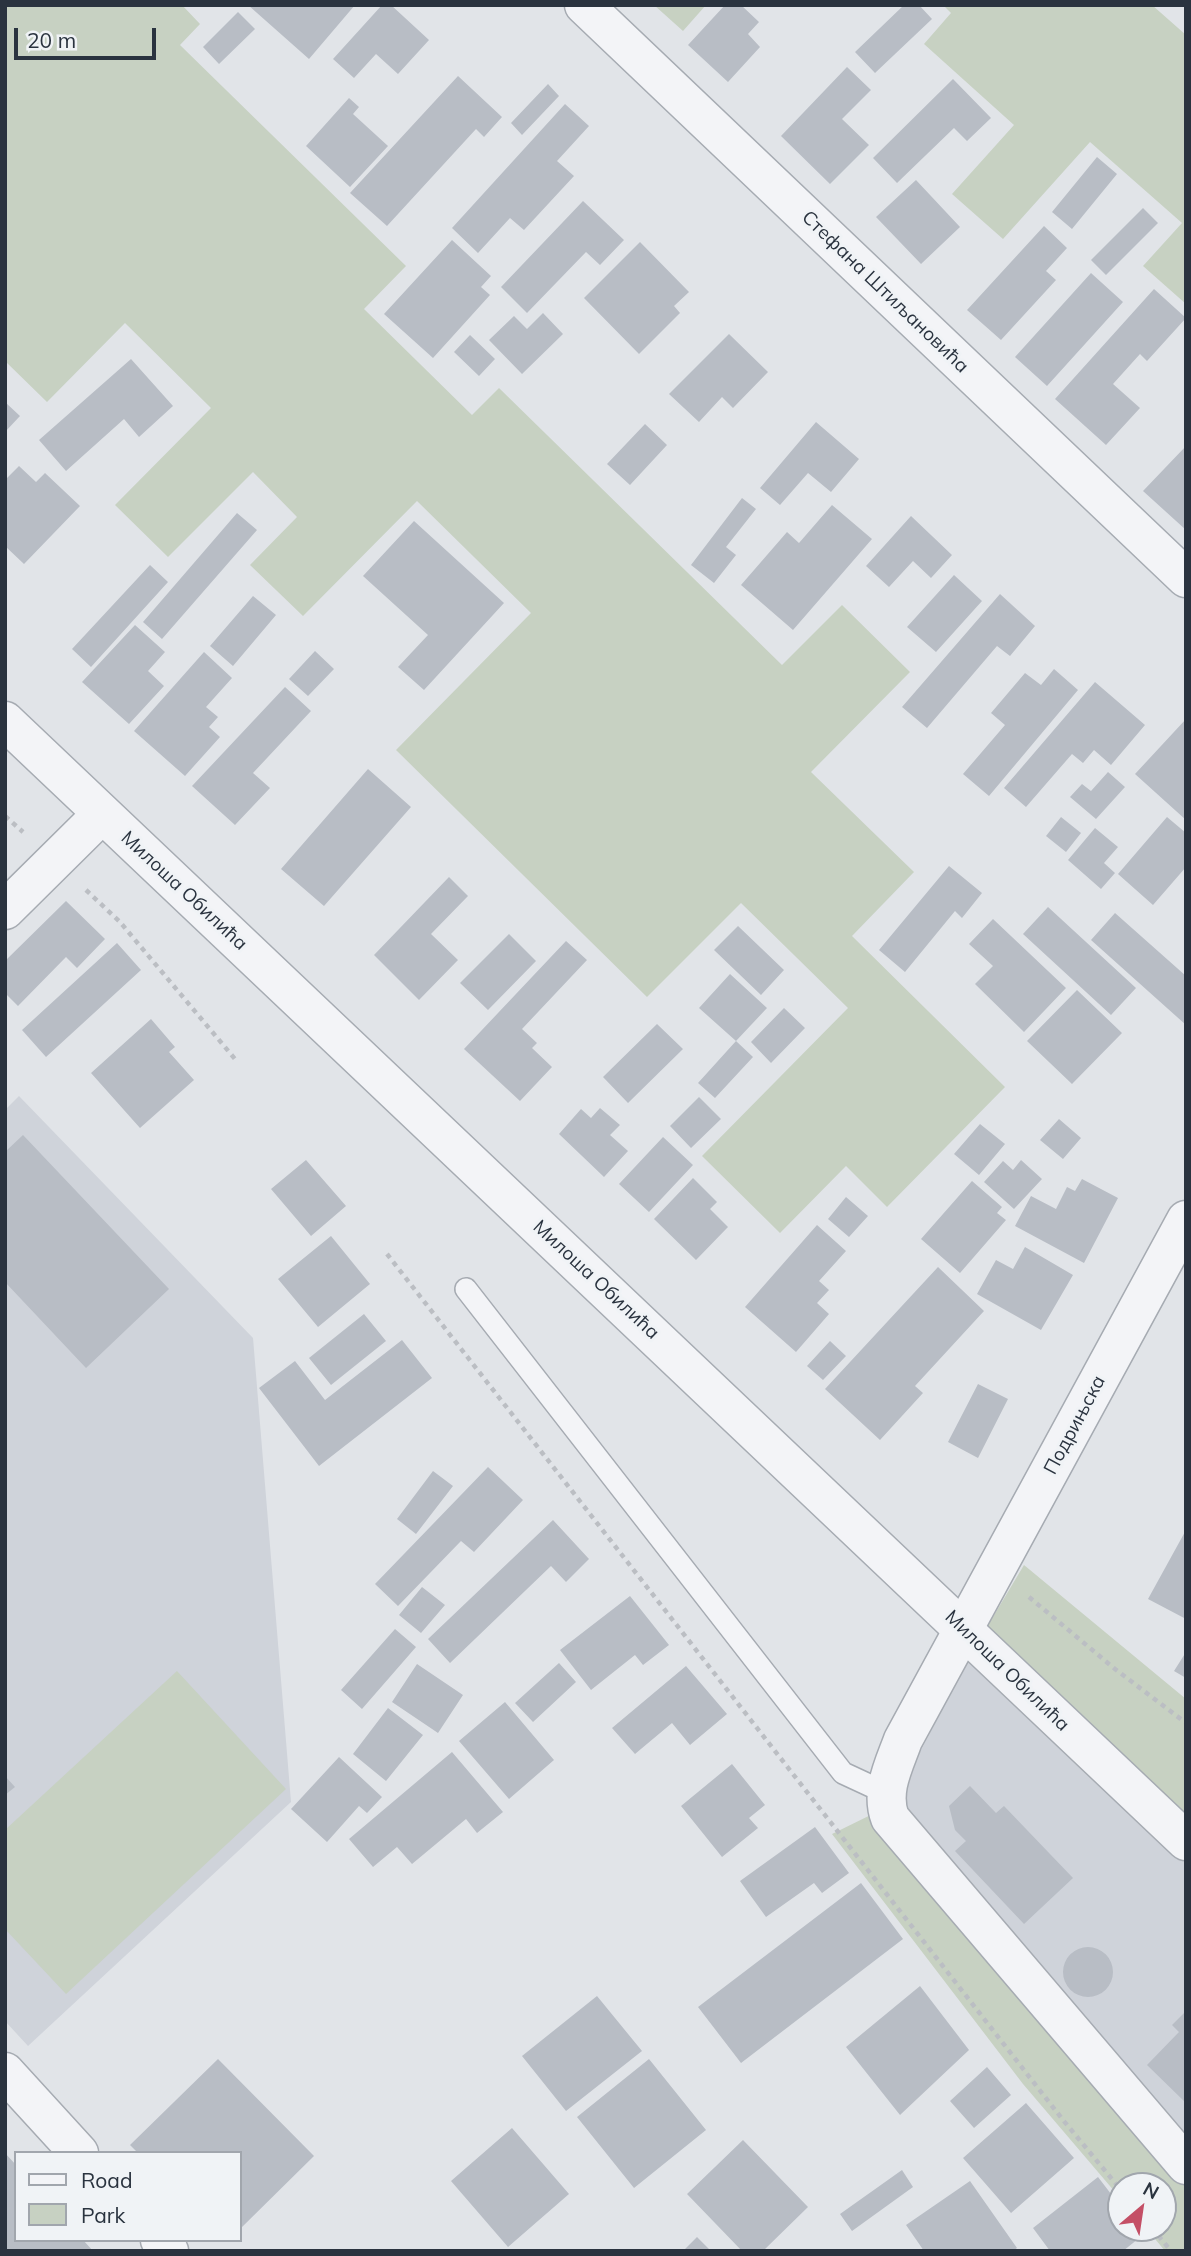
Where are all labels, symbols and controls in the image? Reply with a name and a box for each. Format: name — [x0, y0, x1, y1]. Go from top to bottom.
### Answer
scale bar — [18, 14, 159, 58]
text: 20 m — [27, 27, 76, 53]
street label: Стефана Штиљановића — [797, 206, 973, 378]
street label: Милоша Обилића — [116, 827, 252, 955]
street label: Милоша Обилића — [528, 1216, 664, 1344]
street label: Подрињска — [1039, 1372, 1111, 1478]
street label: Милоша Обилића — [940, 1606, 1074, 1736]
legend — [14, 2151, 242, 2242]
text: Road — [81, 2167, 132, 2193]
north arrow — [1107, 2172, 1177, 2242]
text: N — [1139, 2176, 1163, 2204]
text: Park — [81, 2202, 125, 2228]

